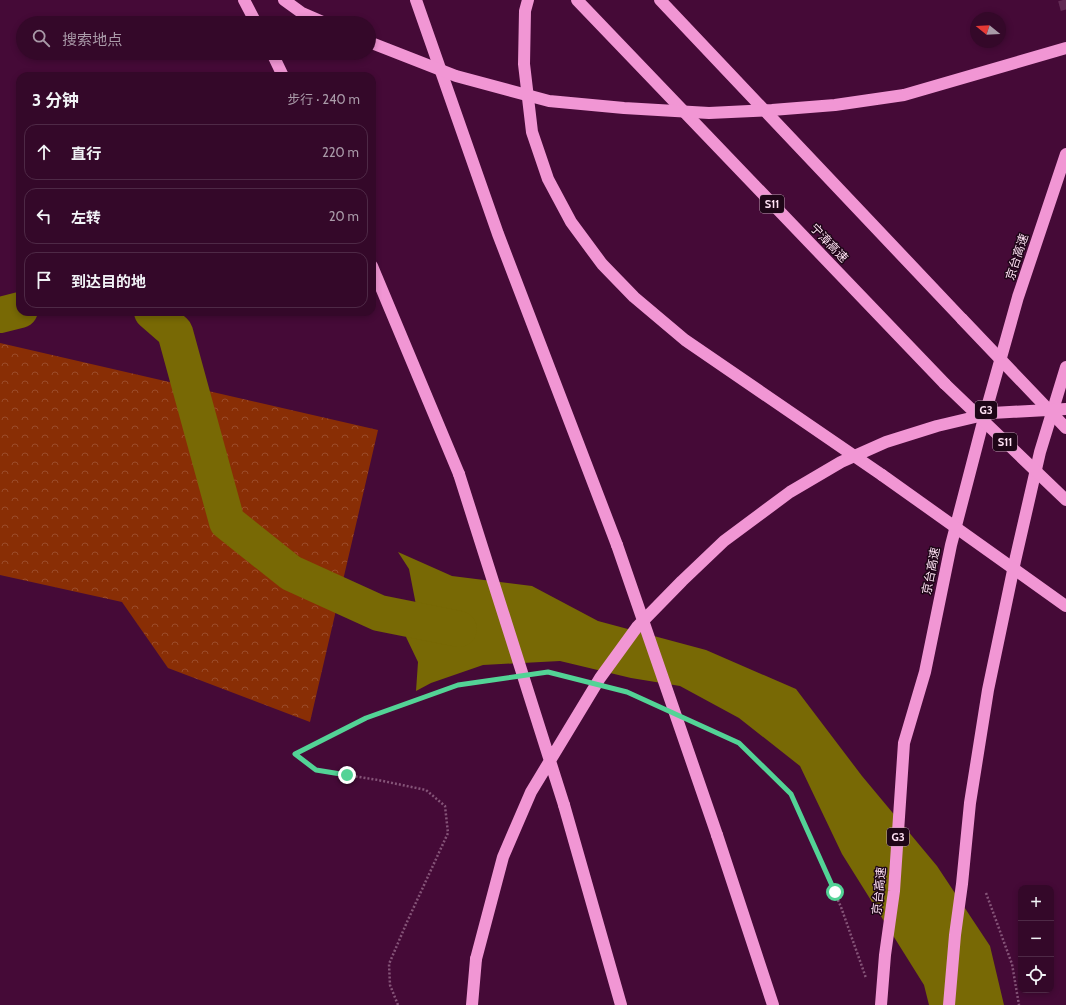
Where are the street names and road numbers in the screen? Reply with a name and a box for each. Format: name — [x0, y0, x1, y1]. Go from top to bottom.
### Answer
road number: S11 — [760, 195, 784, 213]
street label: 宁漳高速 — [807, 220, 851, 265]
street label: 京台高速 — [1002, 232, 1031, 282]
road number: G3 — [975, 401, 997, 419]
road number: S11 — [993, 433, 1017, 451]
street label: 京台高速 — [919, 546, 942, 596]
road number: G3 — [887, 828, 909, 846]
street label: 京台高速 — [869, 866, 888, 916]

